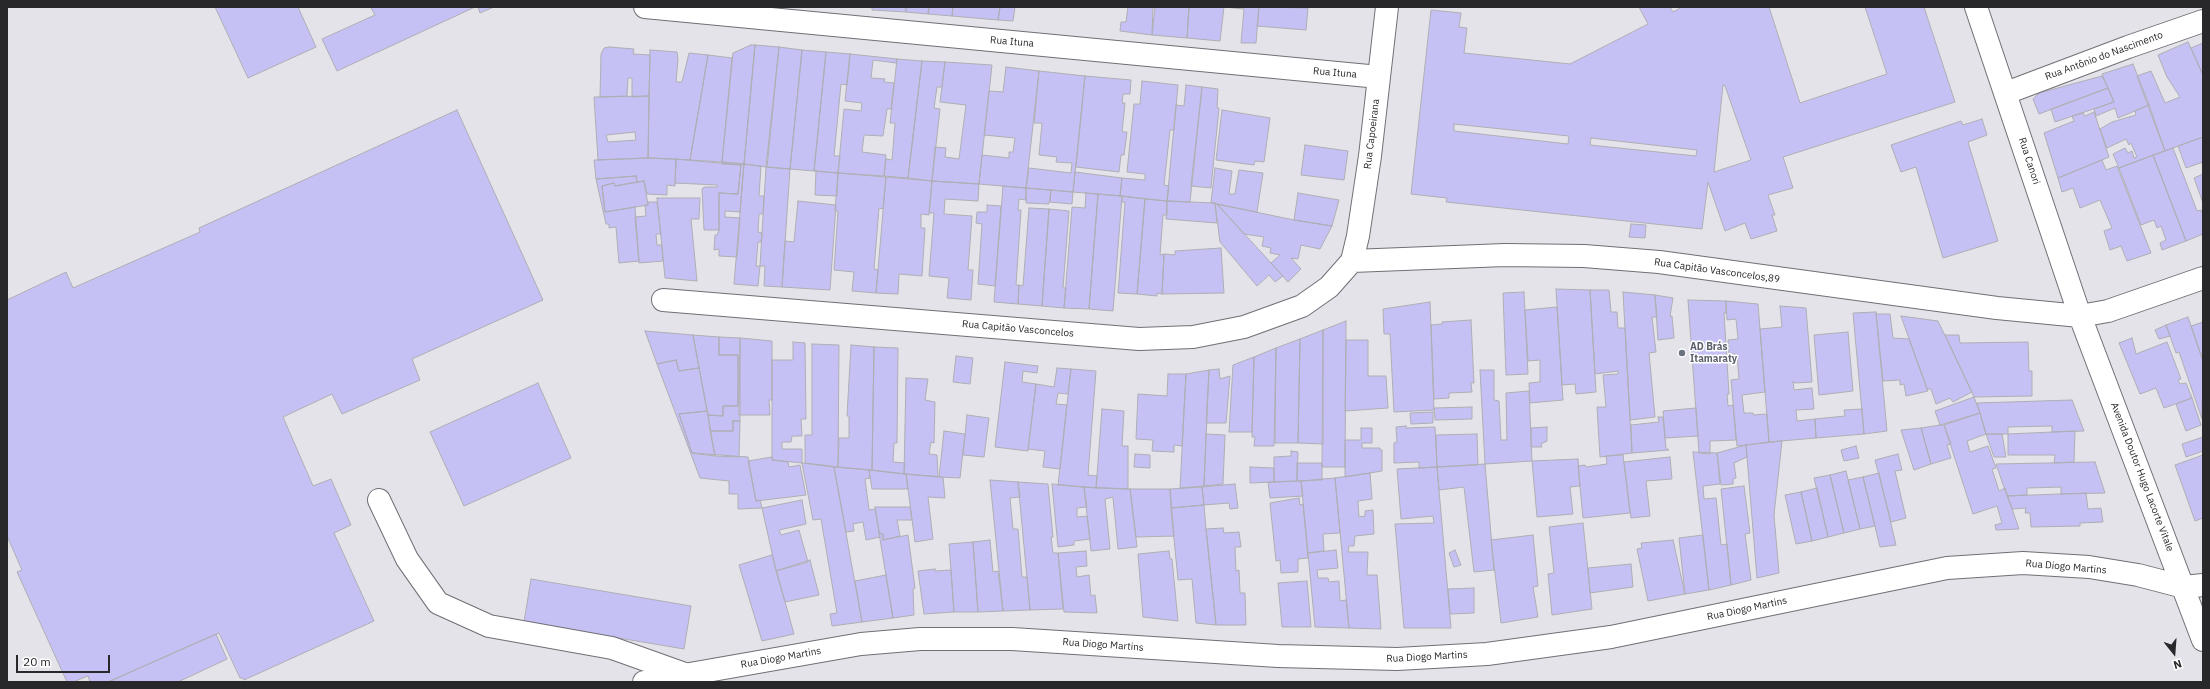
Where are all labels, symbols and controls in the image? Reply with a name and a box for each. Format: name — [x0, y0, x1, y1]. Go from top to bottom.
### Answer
street label: Rua Antônio do Nascimento — [2043, 29, 2165, 83]
street label: Rua Ituna — [990, 34, 1034, 50]
street label: Rua Ituna — [1313, 65, 1357, 81]
street label: Rua Capoeirana — [1362, 98, 1382, 170]
street label: Rua Canori — [2016, 136, 2042, 186]
street label: Rua Capitão Vasconcelos,89 — [1653, 256, 1781, 286]
street label: Rua Capitão Vasconcelos — [962, 318, 1074, 340]
place label: AD Brás Itamaraty — [1690, 341, 1737, 364]
marker: AD Brás Itamaraty — [1677, 348, 1687, 358]
street label: Avenida Doutor Hugo Lacorte Vitale — [2108, 401, 2176, 553]
street label: Rua Diogo Martins — [2025, 557, 2107, 577]
street label: Rua Diogo Martins — [1706, 595, 1788, 623]
north arrow — [2154, 633, 2194, 673]
street label: Rua Diogo Martins — [1062, 636, 1144, 654]
street label: Rua Diogo Martins — [740, 645, 822, 671]
scale bar — [18, 647, 112, 673]
street label: Rua Diogo Martins — [1386, 649, 1468, 665]
text: 20 m — [23, 654, 51, 669]
text: N — [2172, 657, 2183, 672]

